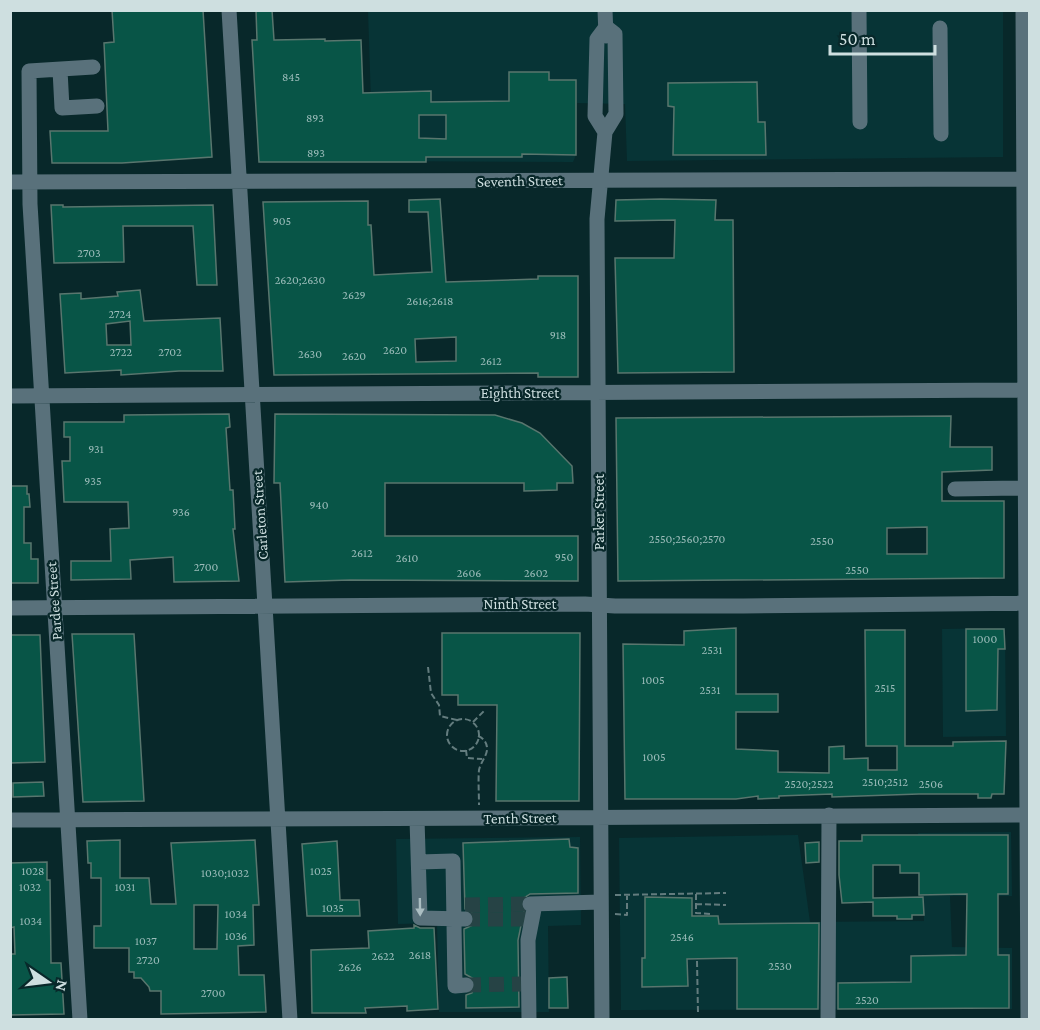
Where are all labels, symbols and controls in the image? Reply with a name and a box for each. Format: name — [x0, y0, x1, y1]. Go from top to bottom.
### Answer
scale bar — [830, 18, 935, 56]
text: 50 m — [839, 29, 876, 49]
house number: 845 — [282, 70, 300, 84]
house number: 893 — [306, 111, 324, 125]
house number: 893 — [307, 146, 325, 160]
street label: Seventh Street — [477, 172, 564, 190]
house number: 905 — [273, 214, 291, 228]
house number: 2703 — [77, 246, 101, 260]
house number: 2620;2630 — [275, 273, 326, 287]
house number: 2629 — [342, 288, 366, 302]
house number: 2616;2618 — [407, 294, 453, 308]
house number: 2724 — [109, 307, 131, 321]
house number: 918 — [550, 328, 566, 342]
house number: 2620 — [383, 343, 407, 357]
house number: 2722 — [110, 345, 133, 359]
house number: 2702 — [158, 345, 182, 359]
house number: 2630 — [298, 347, 322, 361]
house number: 2620 — [342, 349, 366, 363]
house number: 2612 — [480, 354, 502, 368]
street label: Eighth Street — [481, 385, 560, 402]
house number: 931 — [88, 442, 104, 456]
street label: Carleton Street — [249, 469, 271, 560]
street label: Parker Street — [591, 473, 607, 550]
house number: 935 — [84, 474, 102, 488]
house number: 940 — [310, 498, 329, 512]
house number: 936 — [172, 505, 190, 519]
house number: 2550;2560;2570 — [649, 532, 726, 546]
house number: 2550 — [810, 534, 834, 548]
house number: 2612 — [351, 546, 373, 560]
house number: 950 — [555, 550, 573, 564]
house number: 2610 — [396, 551, 419, 565]
street label: Pardee Street — [43, 560, 65, 641]
house number: 2700 — [194, 560, 218, 574]
house number: 2550 — [845, 563, 869, 577]
house number: 2606 — [457, 566, 481, 580]
house number: 2602 — [524, 566, 548, 580]
street label: Ninth Street — [484, 596, 557, 612]
house number: 1000 — [973, 632, 997, 646]
house number: 2531 — [702, 643, 722, 657]
house number: 1005 — [641, 673, 665, 687]
house number: 2515 — [875, 681, 895, 695]
house number: 2531 — [700, 683, 720, 697]
house number: 1005 — [642, 750, 666, 764]
house number: 2510;2512 — [862, 775, 908, 789]
house number: 2520;2522 — [785, 777, 834, 791]
house number: 2506 — [919, 777, 943, 791]
street label: Tenth Street — [483, 809, 558, 827]
house number: 1028 — [22, 864, 44, 878]
house number: 1025 — [310, 864, 332, 878]
house number: 1030;1032 — [201, 866, 249, 880]
house number: 1032 — [19, 880, 41, 894]
house number: 1031 — [115, 880, 135, 894]
one-way arrow — [415, 897, 425, 916]
house number: 1035 — [322, 901, 344, 915]
house number: 1034 — [225, 907, 247, 921]
house number: 1034 — [20, 914, 42, 928]
house number: 1036 — [225, 929, 247, 943]
house number: 2546 — [670, 930, 694, 944]
house number: 1037 — [135, 934, 157, 948]
house number: 2618 — [409, 948, 431, 962]
house number: 2622 — [372, 949, 395, 963]
north arrow — [18, 952, 78, 1012]
house number: 2720 — [136, 953, 160, 967]
house number: 2530 — [768, 959, 792, 973]
house number: 2626 — [338, 960, 362, 974]
text: N — [52, 978, 72, 993]
house number: 2700 — [201, 986, 225, 1000]
house number: 2520 — [855, 993, 879, 1007]

